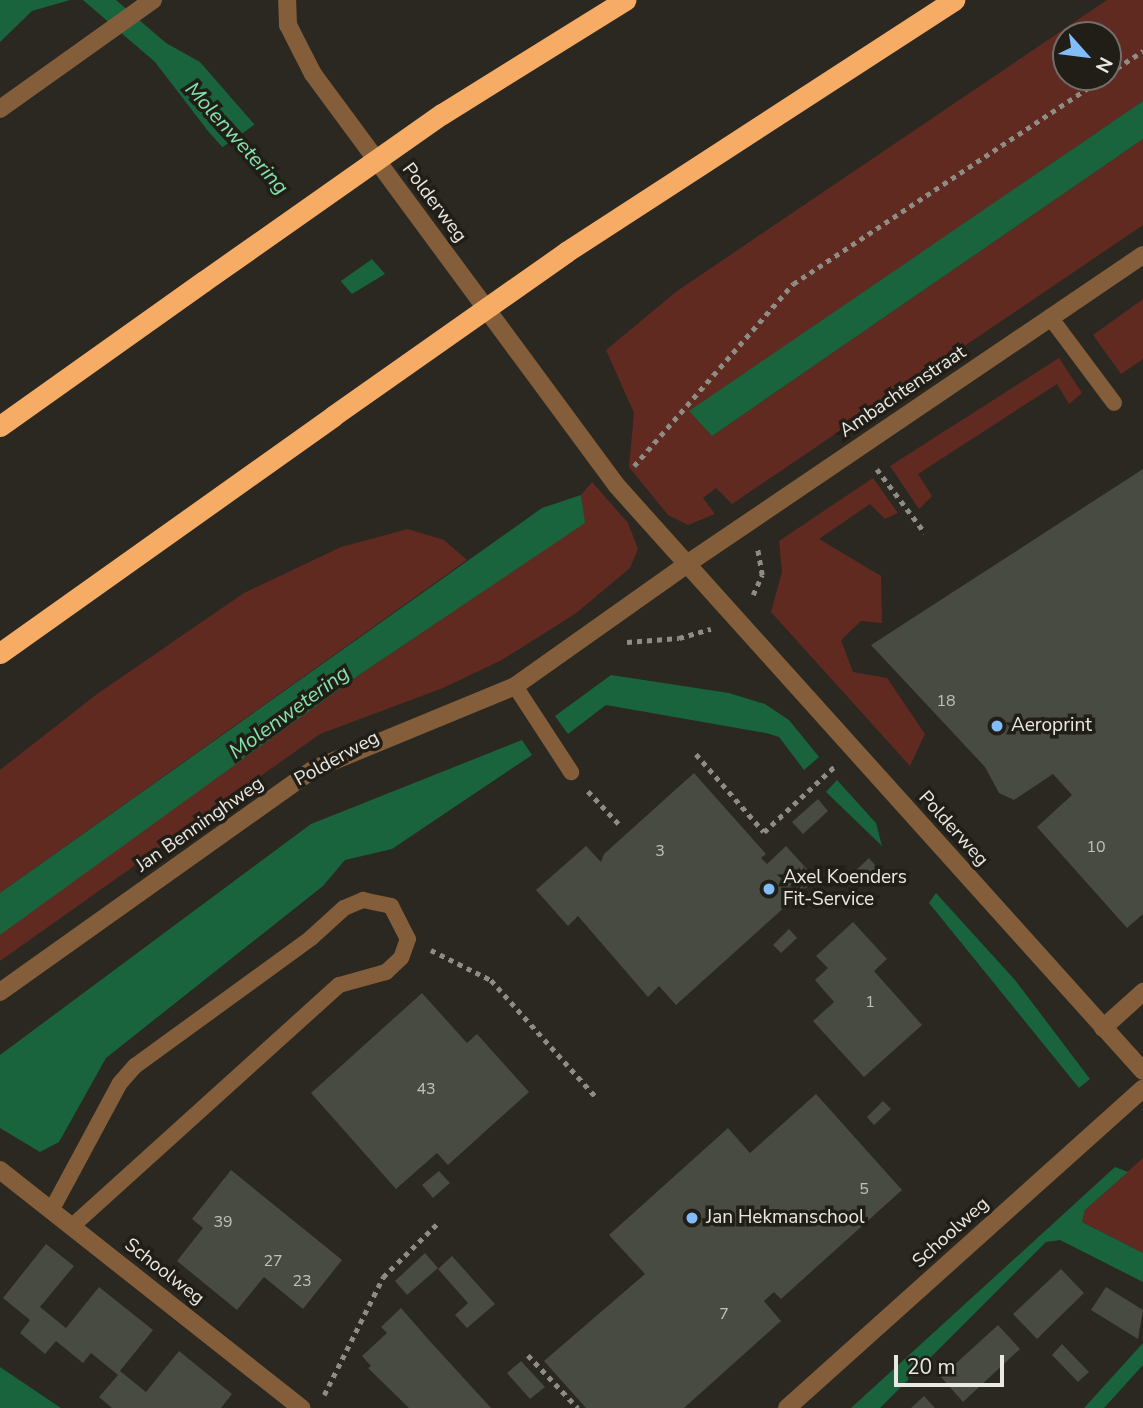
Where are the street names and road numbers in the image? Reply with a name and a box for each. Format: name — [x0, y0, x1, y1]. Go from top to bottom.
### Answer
street label: Polderweg — [397, 159, 471, 247]
street label: Ambachtenstraat — [835, 341, 971, 443]
street label: Polderweg — [291, 726, 383, 792]
street label: Jan Benninghweg — [132, 772, 268, 878]
street label: Polderweg — [913, 787, 993, 871]
street label: Schoolweg — [908, 1193, 994, 1273]
street label: Schoolweg — [120, 1234, 208, 1310]

